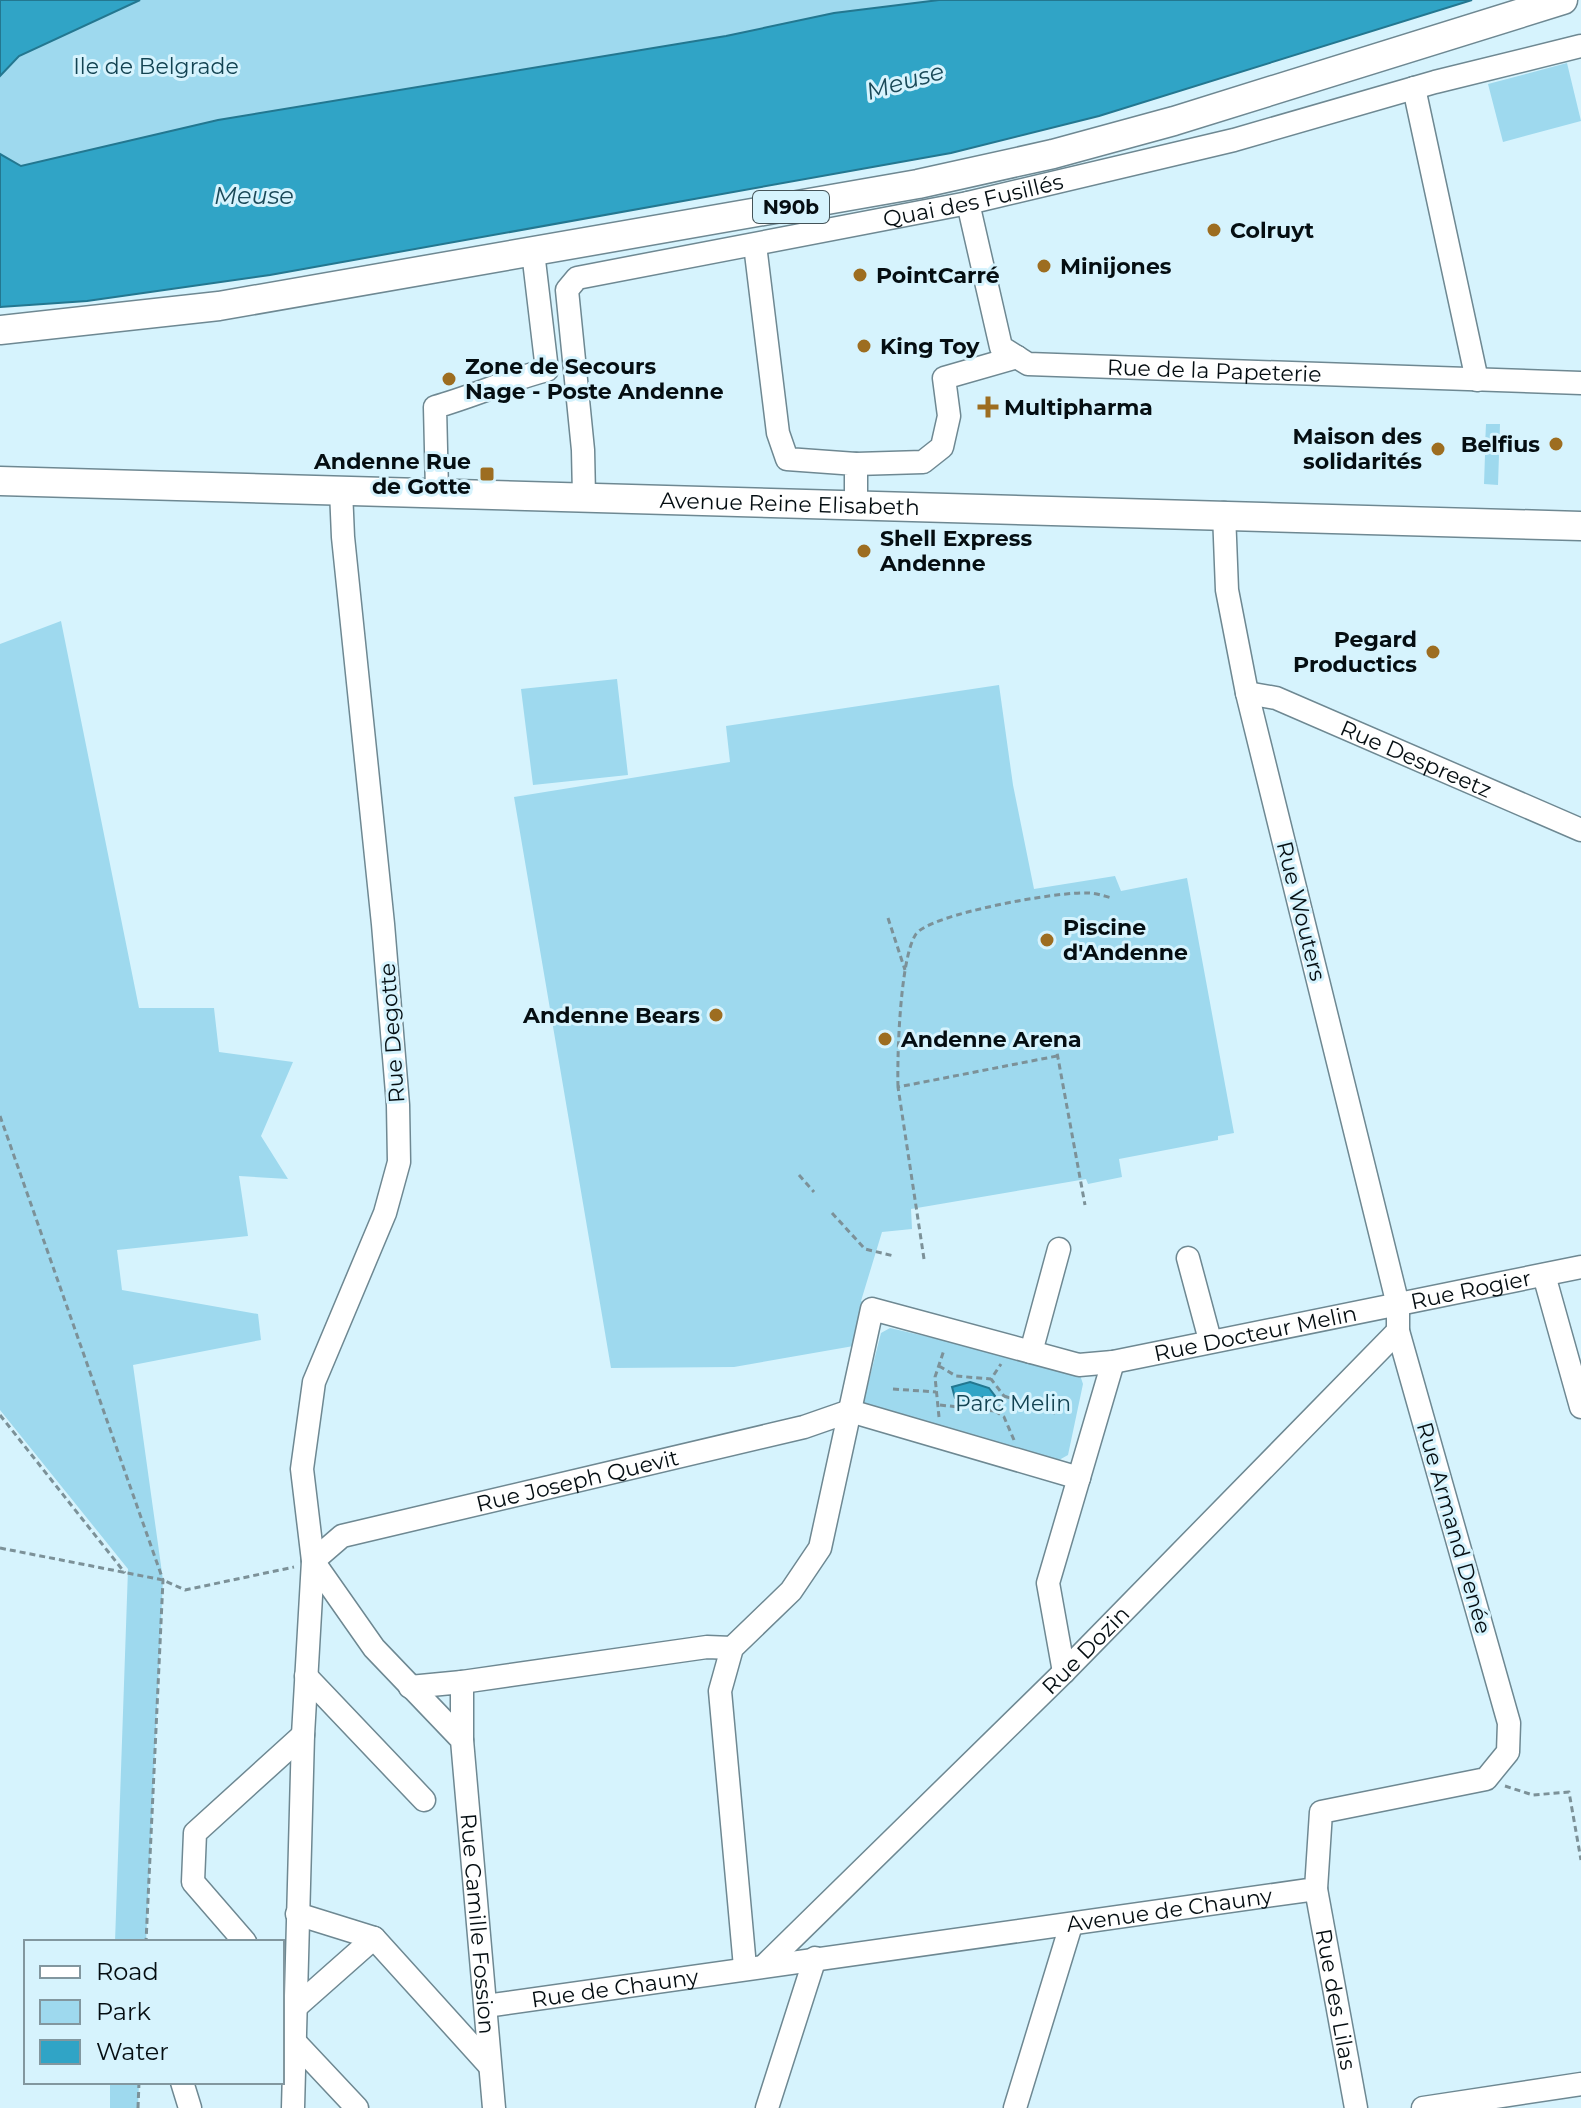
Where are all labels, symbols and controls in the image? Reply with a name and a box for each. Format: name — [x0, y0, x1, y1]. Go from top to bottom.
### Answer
park label: Ile de Belgrade — [73, 53, 239, 80]
water label: Meuse — [863, 56, 947, 106]
street label: Quai des Fusillés — [881, 167, 1066, 233]
water label: Meuse — [214, 181, 294, 210]
road number: N90b — [753, 191, 829, 223]
place label: Colruyt — [1230, 217, 1314, 244]
marker: Colruyt — [1205, 221, 1223, 239]
place label: Minijones — [1060, 253, 1172, 280]
marker: Minijones — [1035, 257, 1053, 275]
place label: PointCarré — [876, 262, 1000, 289]
marker: PointCarré — [851, 266, 869, 284]
place label: King Toy — [880, 333, 980, 360]
marker: King Toy — [855, 337, 873, 355]
place label: Zone de Secours Nage - Poste Andenne — [465, 353, 724, 405]
street label: Rue de la Papeterie — [1106, 353, 1322, 388]
marker: Zone de Secours Nage - Poste Andenne — [440, 370, 458, 388]
place label: Multipharma — [1004, 394, 1153, 421]
marker: Multipharma — [979, 398, 997, 416]
place label: Maison des solidarités — [1292, 423, 1422, 475]
place label: Belfius — [1461, 431, 1540, 458]
marker: Belfius — [1547, 435, 1565, 453]
marker: Maison des solidarités — [1429, 440, 1447, 458]
place label: Andenne Rue de Gotte — [313, 448, 471, 500]
marker: Andenne Rue de Gotte — [478, 465, 496, 483]
street label: Avenue Reine Elisabeth — [659, 486, 920, 521]
place label: Shell Express Andenne — [879, 525, 1032, 577]
marker: Shell Express Andenne — [855, 542, 873, 560]
place label: Pegard Productics — [1293, 626, 1417, 678]
marker: Pegard Productics — [1424, 643, 1442, 661]
street label: Rue Despreetz — [1336, 714, 1496, 803]
street label: Rue Wouters — [1271, 838, 1331, 984]
place label: Piscine d'Andenne — [1063, 914, 1188, 966]
marker: Piscine d'Andenne — [1038, 931, 1056, 949]
street label: Rue Degotte — [374, 962, 410, 1104]
place label: Andenne Bears — [522, 1002, 700, 1029]
marker: Andenne Bears — [707, 1006, 725, 1024]
place label: Andenne Arena — [900, 1026, 1082, 1053]
marker: Andenne Arena — [876, 1030, 894, 1048]
street label: Rue Rogier — [1408, 1264, 1534, 1315]
street label: Rue Docteur Melin — [1151, 1299, 1359, 1367]
park label: Parc Melin — [955, 1390, 1071, 1417]
street label: Rue Armand Denée — [1411, 1419, 1497, 1637]
street label: Rue Joseph Quevit — [473, 1444, 681, 1517]
street label: Rue Dozin — [1036, 1600, 1135, 1700]
street label: Rue Camille Fossion — [455, 1812, 501, 2035]
street label: Avenue de Chauny — [1065, 1882, 1274, 1938]
street label: Rue des Lilas — [1310, 1926, 1362, 2072]
legend — [24, 1940, 284, 2084]
text: Road — [96, 1957, 159, 1986]
street label: Rue de Chauny — [529, 1963, 700, 2013]
text: Park — [96, 1997, 151, 2026]
text: Water — [96, 2037, 169, 2066]

